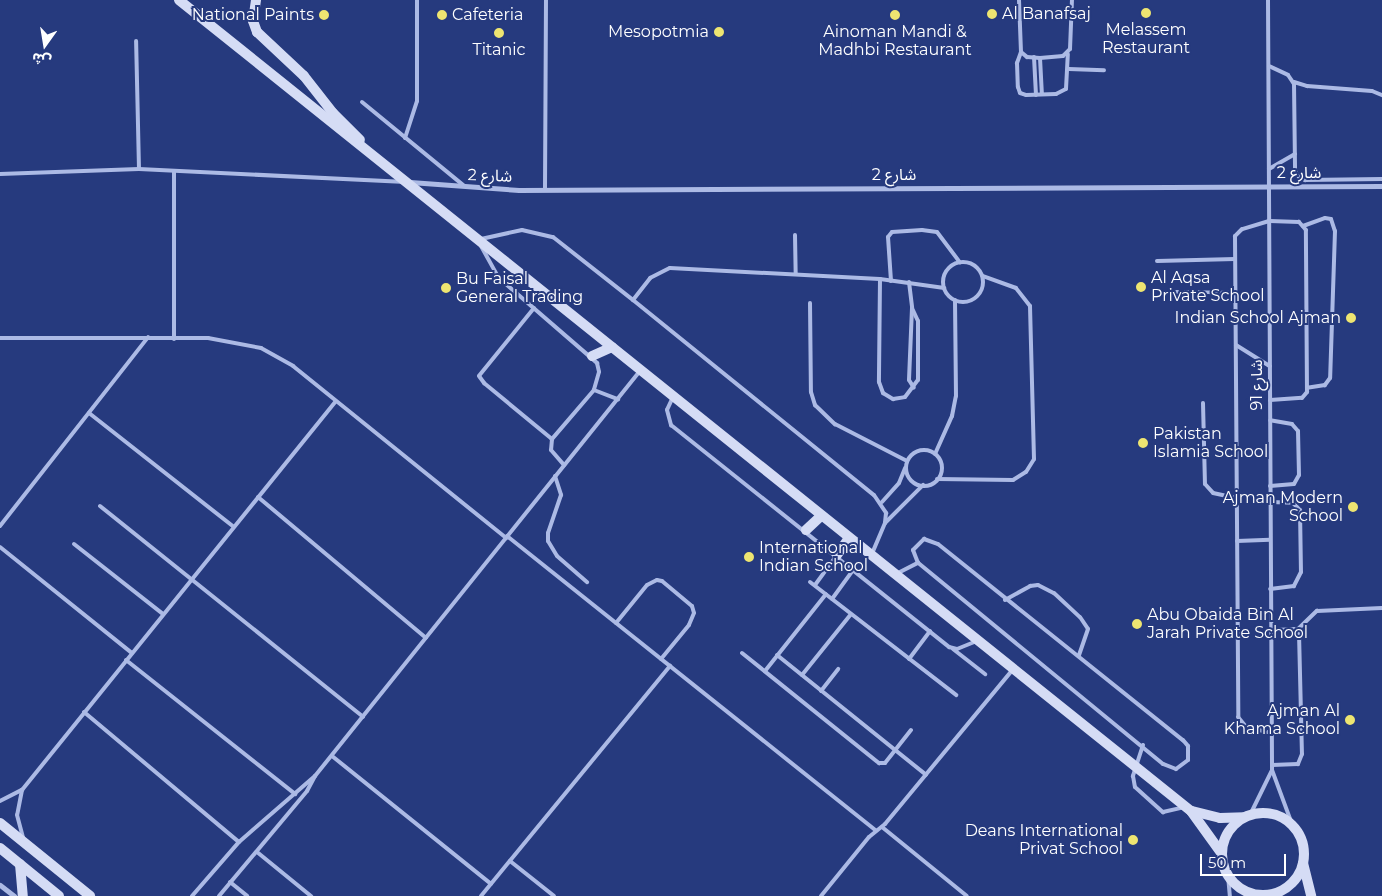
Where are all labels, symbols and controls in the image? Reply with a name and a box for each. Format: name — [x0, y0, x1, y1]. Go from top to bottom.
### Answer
place label: Al Banafsaj — [1002, 4, 1091, 24]
place label: National Paints — [192, 5, 314, 25]
place label: Cafeteria — [452, 5, 524, 25]
marker: Melassem Restaurant — [1140, 7, 1152, 19]
marker: Al Banafsaj — [986, 8, 998, 20]
marker: National Paints — [318, 9, 330, 21]
marker: Cafeteria — [436, 9, 448, 21]
marker: Ainoman Mandi & Madhbi Restaurant — [889, 9, 901, 21]
north arrow — [20, 20, 70, 70]
place label: Melassem Restaurant — [1102, 20, 1190, 58]
place label: Mesopotmia — [608, 22, 709, 42]
place label: Ainoman Mandi & Madhbi Restaurant — [818, 22, 972, 60]
marker: Mesopotmia — [713, 26, 725, 38]
marker: Titanic — [493, 27, 505, 39]
place label: Titanic — [472, 40, 526, 60]
text: ش — [30, 49, 53, 71]
street label: شارع 2 — [1277, 163, 1321, 183]
street label: شارع 2 — [872, 165, 916, 185]
street label: شارع 2 — [467, 166, 513, 186]
place label: Al Aqsa Private School — [1151, 268, 1264, 306]
place label: Bu Faisal General Trading — [456, 269, 583, 307]
marker: Al Aqsa Private School — [1135, 281, 1147, 293]
marker: Bu Faisal General Trading — [440, 282, 452, 294]
place label: Indian School Ajman — [1175, 308, 1341, 328]
marker: Indian School Ajman — [1345, 312, 1357, 324]
street label: شارع 91 — [1247, 360, 1267, 410]
place label: Pakistan Islamia School — [1153, 424, 1268, 462]
marker: Pakistan Islamia School — [1137, 437, 1149, 449]
place label: Ajman Modern School — [1223, 488, 1343, 526]
marker: Ajman Modern School — [1347, 501, 1359, 513]
place label: International Indian School — [759, 538, 868, 576]
marker: International Indian School — [743, 551, 755, 563]
place label: Abu Obaida Bin Al Jarah Private School — [1147, 605, 1308, 643]
marker: Abu Obaida Bin Al Jarah Private School — [1131, 618, 1143, 630]
place label: Ajman Al Khama School — [1224, 701, 1340, 739]
marker: Ajman Al Khama School — [1344, 714, 1356, 726]
place label: Deans International Privat School — [965, 821, 1123, 859]
marker: Deans International Privat School — [1127, 834, 1139, 846]
scale bar — [1202, 844, 1288, 876]
text: 50 m — [1208, 853, 1246, 872]

